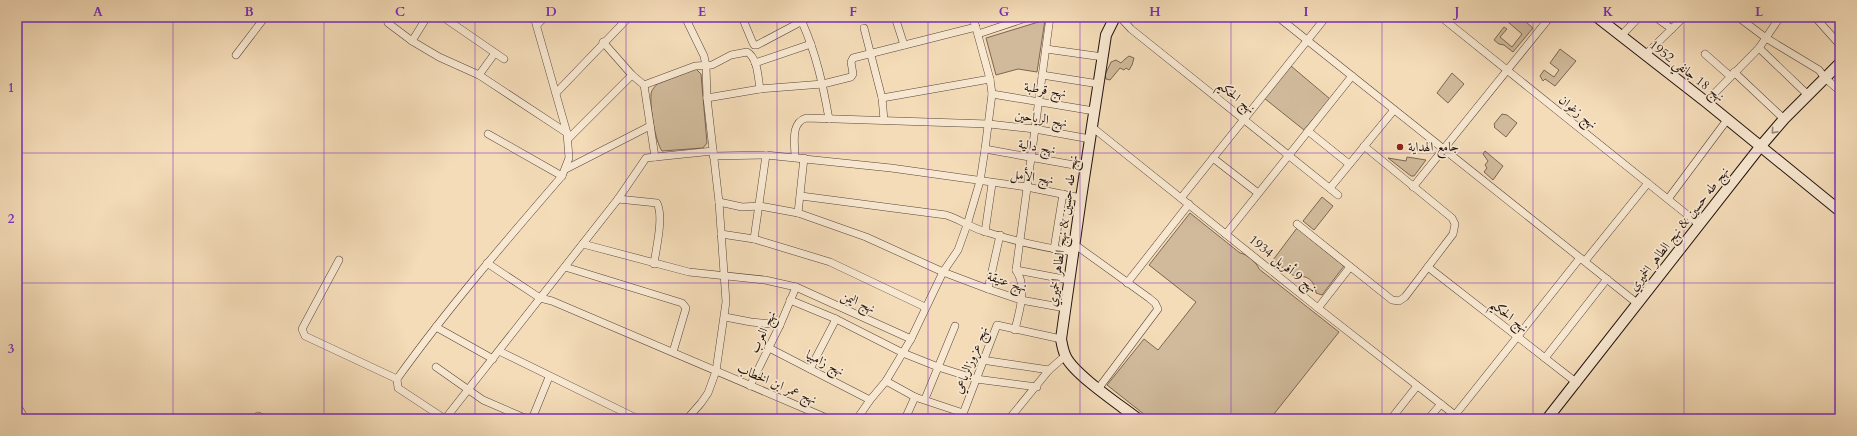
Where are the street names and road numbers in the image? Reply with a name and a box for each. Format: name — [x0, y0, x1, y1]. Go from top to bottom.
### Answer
street label: نهج 18 جانفي 1952 — [1643, 36, 1728, 109]
street label: نهج الحكيم — [1210, 76, 1259, 121]
street label: نهج قرطبة — [1022, 78, 1067, 104]
street label: نهج زغوان — [1554, 91, 1601, 135]
street label: نهج الرياحين — [1013, 106, 1069, 134]
street label: نهج دالية — [1017, 135, 1057, 161]
street label: نهج طه حسين & نهج الطاهر الخميري — [1043, 154, 1085, 308]
street label: نهج طه حسين & نهج الطاهر الخميري — [1625, 163, 1735, 296]
street label: نهج الأمل — [1009, 165, 1055, 191]
street label: نهج 9 أفريل 1934 — [1244, 231, 1321, 299]
street label: نهج عتيقة — [984, 267, 1029, 299]
street label: نهج اليمن — [837, 286, 878, 319]
street label: نهج الحكيم — [1483, 295, 1532, 340]
street label: نهج العرب — [745, 308, 782, 357]
street label: نهج عزوزالرباعي — [949, 324, 995, 397]
street label: نهج زامبيا — [802, 346, 847, 382]
street label: نهج عمر ابن الخطاب — [734, 359, 820, 411]

